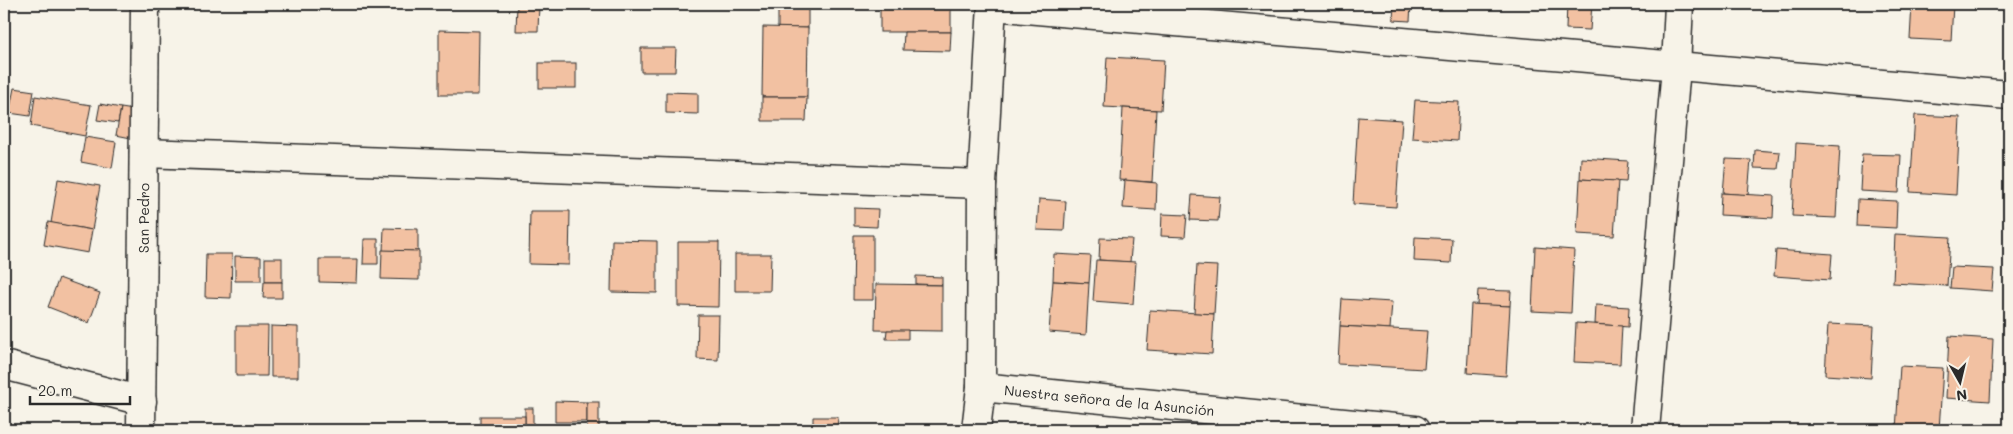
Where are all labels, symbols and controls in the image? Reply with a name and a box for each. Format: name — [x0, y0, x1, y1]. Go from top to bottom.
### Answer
street label: San Pedro — [133, 183, 153, 253]
north arrow — [1936, 356, 1986, 406]
scale bar — [30, 374, 130, 406]
text: 20 m — [38, 380, 72, 400]
street label: Nuestra señora de la Asunción — [1003, 380, 1215, 420]
text: N — [1955, 385, 1968, 406]

